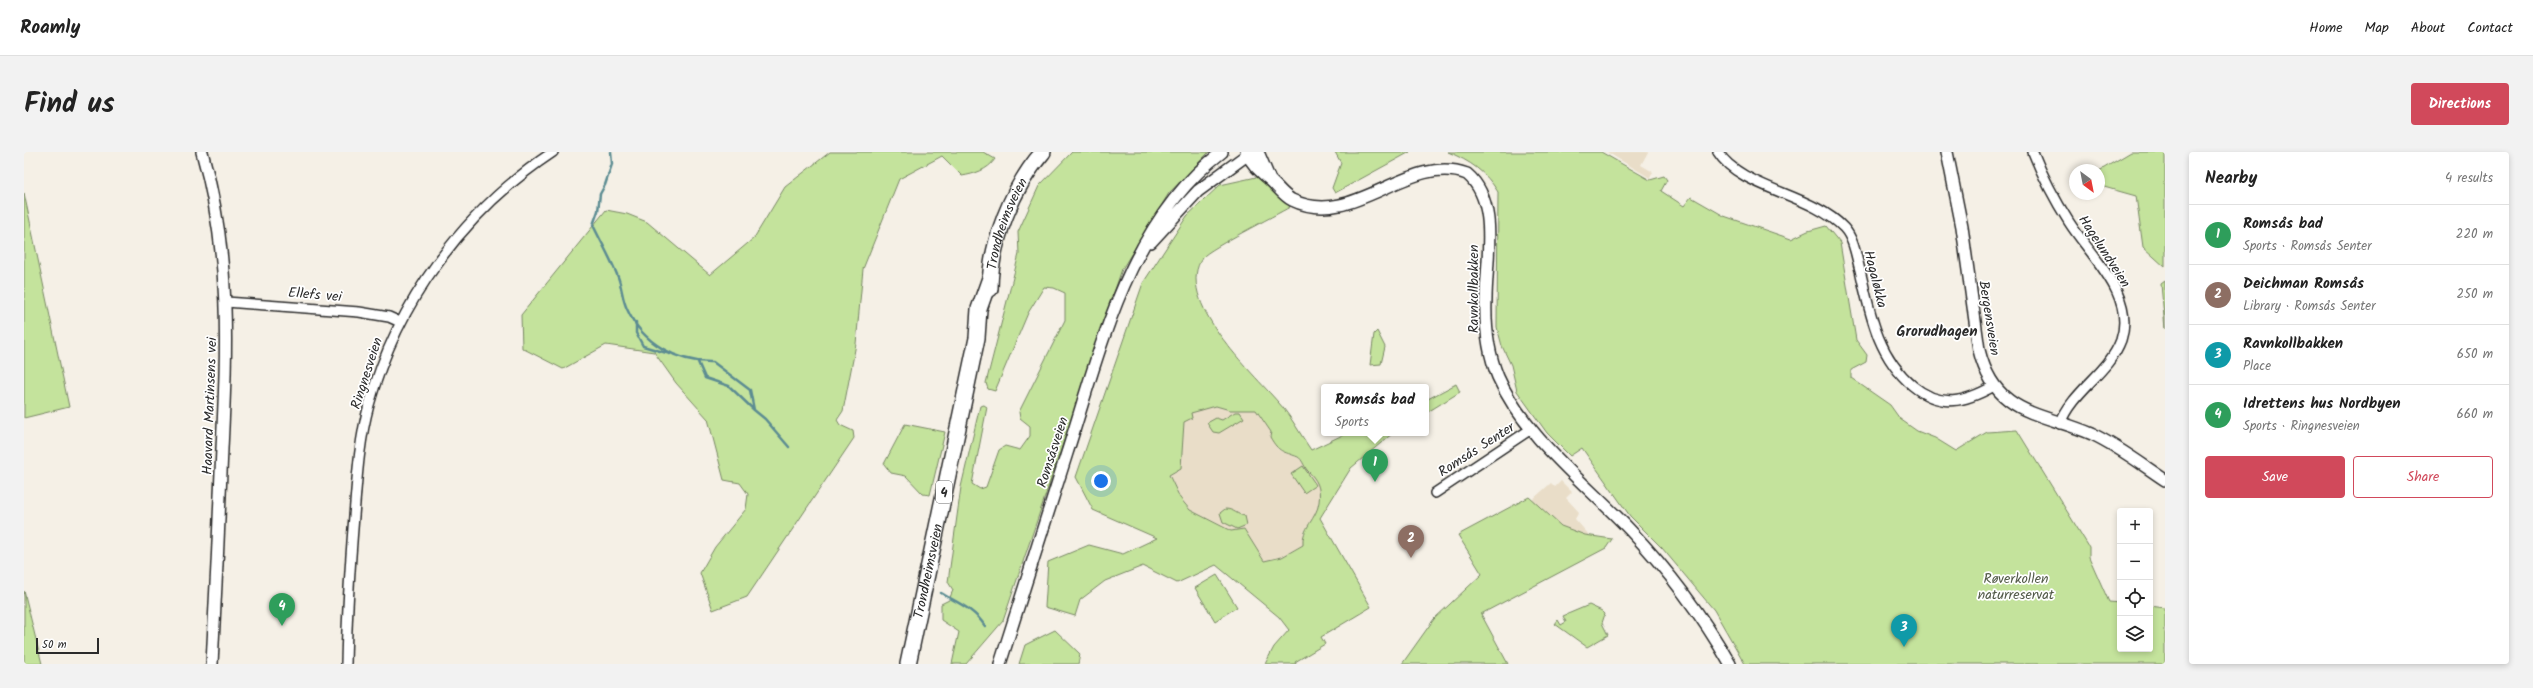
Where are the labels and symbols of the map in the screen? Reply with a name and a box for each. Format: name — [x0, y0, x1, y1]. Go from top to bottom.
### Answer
north arrow — [2069, 164, 2105, 200]
street label: Trondheimsveien — [981, 174, 1034, 271]
street label: Hagelundveien — [2072, 211, 2136, 292]
street label: Ravnkollbakken — [1463, 245, 1485, 333]
street label: Hagaløkka — [1857, 248, 1893, 310]
street label: Bergensveien — [1972, 279, 2006, 357]
street label: Ellefs vei — [287, 282, 343, 308]
district label: Grorudhagen — [1897, 320, 1977, 344]
street label: Ringnesveien — [345, 334, 389, 412]
street label: Haavard Martinsens vei — [197, 336, 223, 475]
street label: Romsåsveien — [1031, 414, 1075, 491]
street label: Romsås Senter — [1434, 416, 1520, 483]
pin: 1 — [1362, 449, 1388, 482]
your location — [1091, 471, 1111, 491]
road number: 4 — [936, 481, 952, 503]
street label: Trondheimsveien — [908, 522, 949, 621]
pin: 2 — [1398, 525, 1424, 558]
park label: Røverkollen naturreservat — [1978, 568, 2055, 606]
pin: 4 — [269, 593, 295, 626]
pin: 3 — [1891, 614, 1917, 647]
scale bar — [36, 636, 99, 655]

